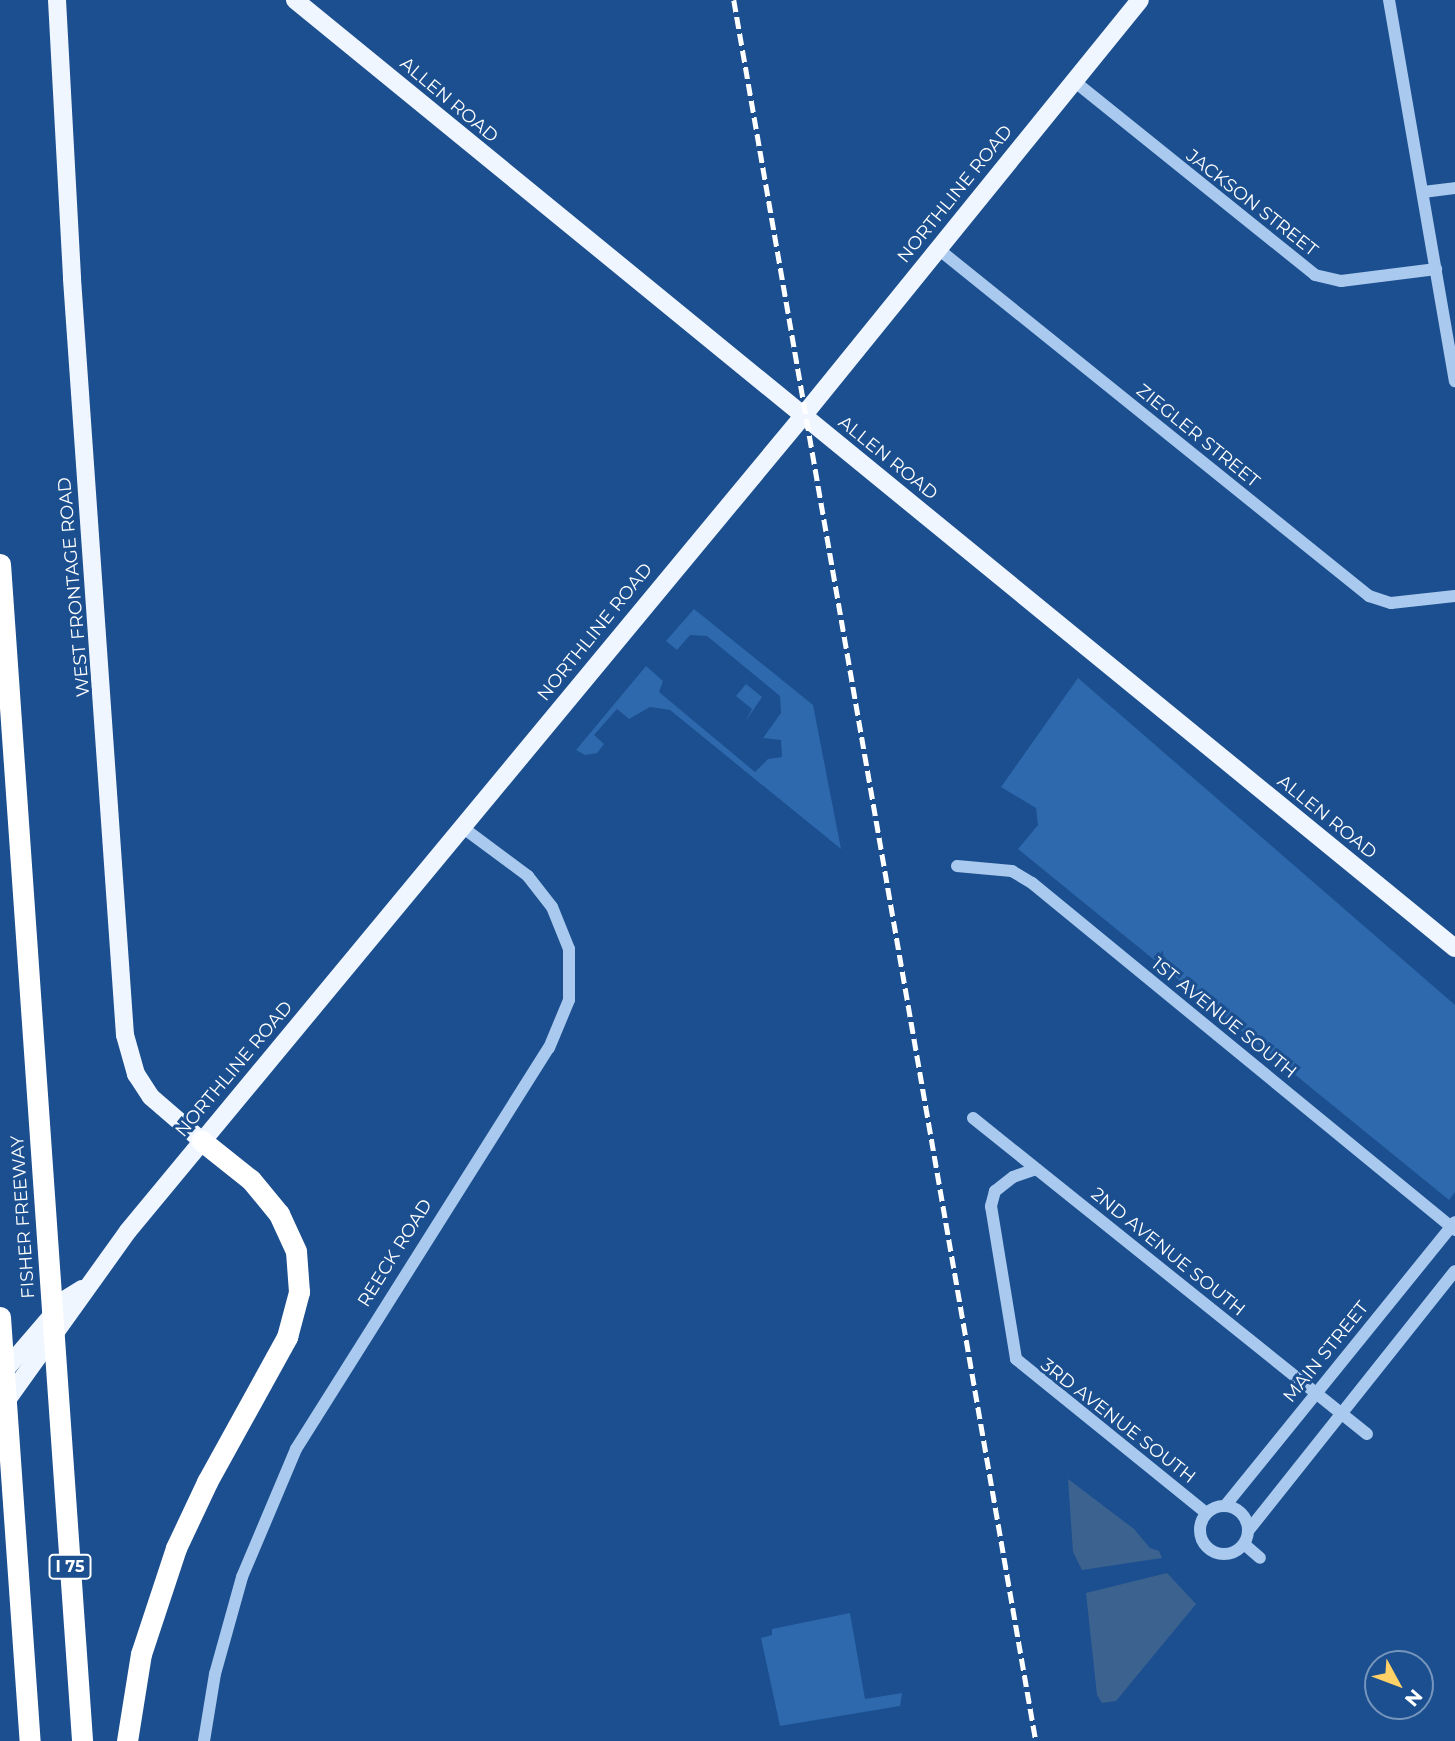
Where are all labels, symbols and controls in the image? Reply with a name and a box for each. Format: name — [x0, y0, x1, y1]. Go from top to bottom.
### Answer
street label: ALLEN ROAD — [396, 53, 502, 147]
street label: NORTHLINE ROAD — [893, 121, 1017, 267]
street label: JACKSON STREET — [1182, 145, 1322, 261]
street label: ZIEGLER STREET — [1132, 380, 1264, 492]
street label: ALLEN ROAD — [834, 411, 942, 505]
street label: WEST FRONTAGE ROAD — [54, 476, 94, 698]
street label: NORTHLINE ROAD — [533, 559, 657, 705]
street label: ALLEN ROAD — [1273, 770, 1381, 864]
street label: 1ST AVENUE SOUTH — [1147, 953, 1301, 1083]
street label: NORTHLINE ROAD — [171, 997, 297, 1141]
street label: FISHER FREEWAY — [7, 1135, 39, 1299]
street label: 2ND AVENUE SOUTH — [1087, 1183, 1249, 1321]
street label: REECK ROAD — [353, 1195, 437, 1311]
street label: MAIN STREET — [1279, 1297, 1373, 1407]
street label: 3RD AVENUE SOUTH — [1036, 1354, 1200, 1488]
road number: I 75 — [47, 1554, 93, 1580]
north arrow — [1364, 1650, 1434, 1720]
text: N — [1400, 1684, 1427, 1711]

